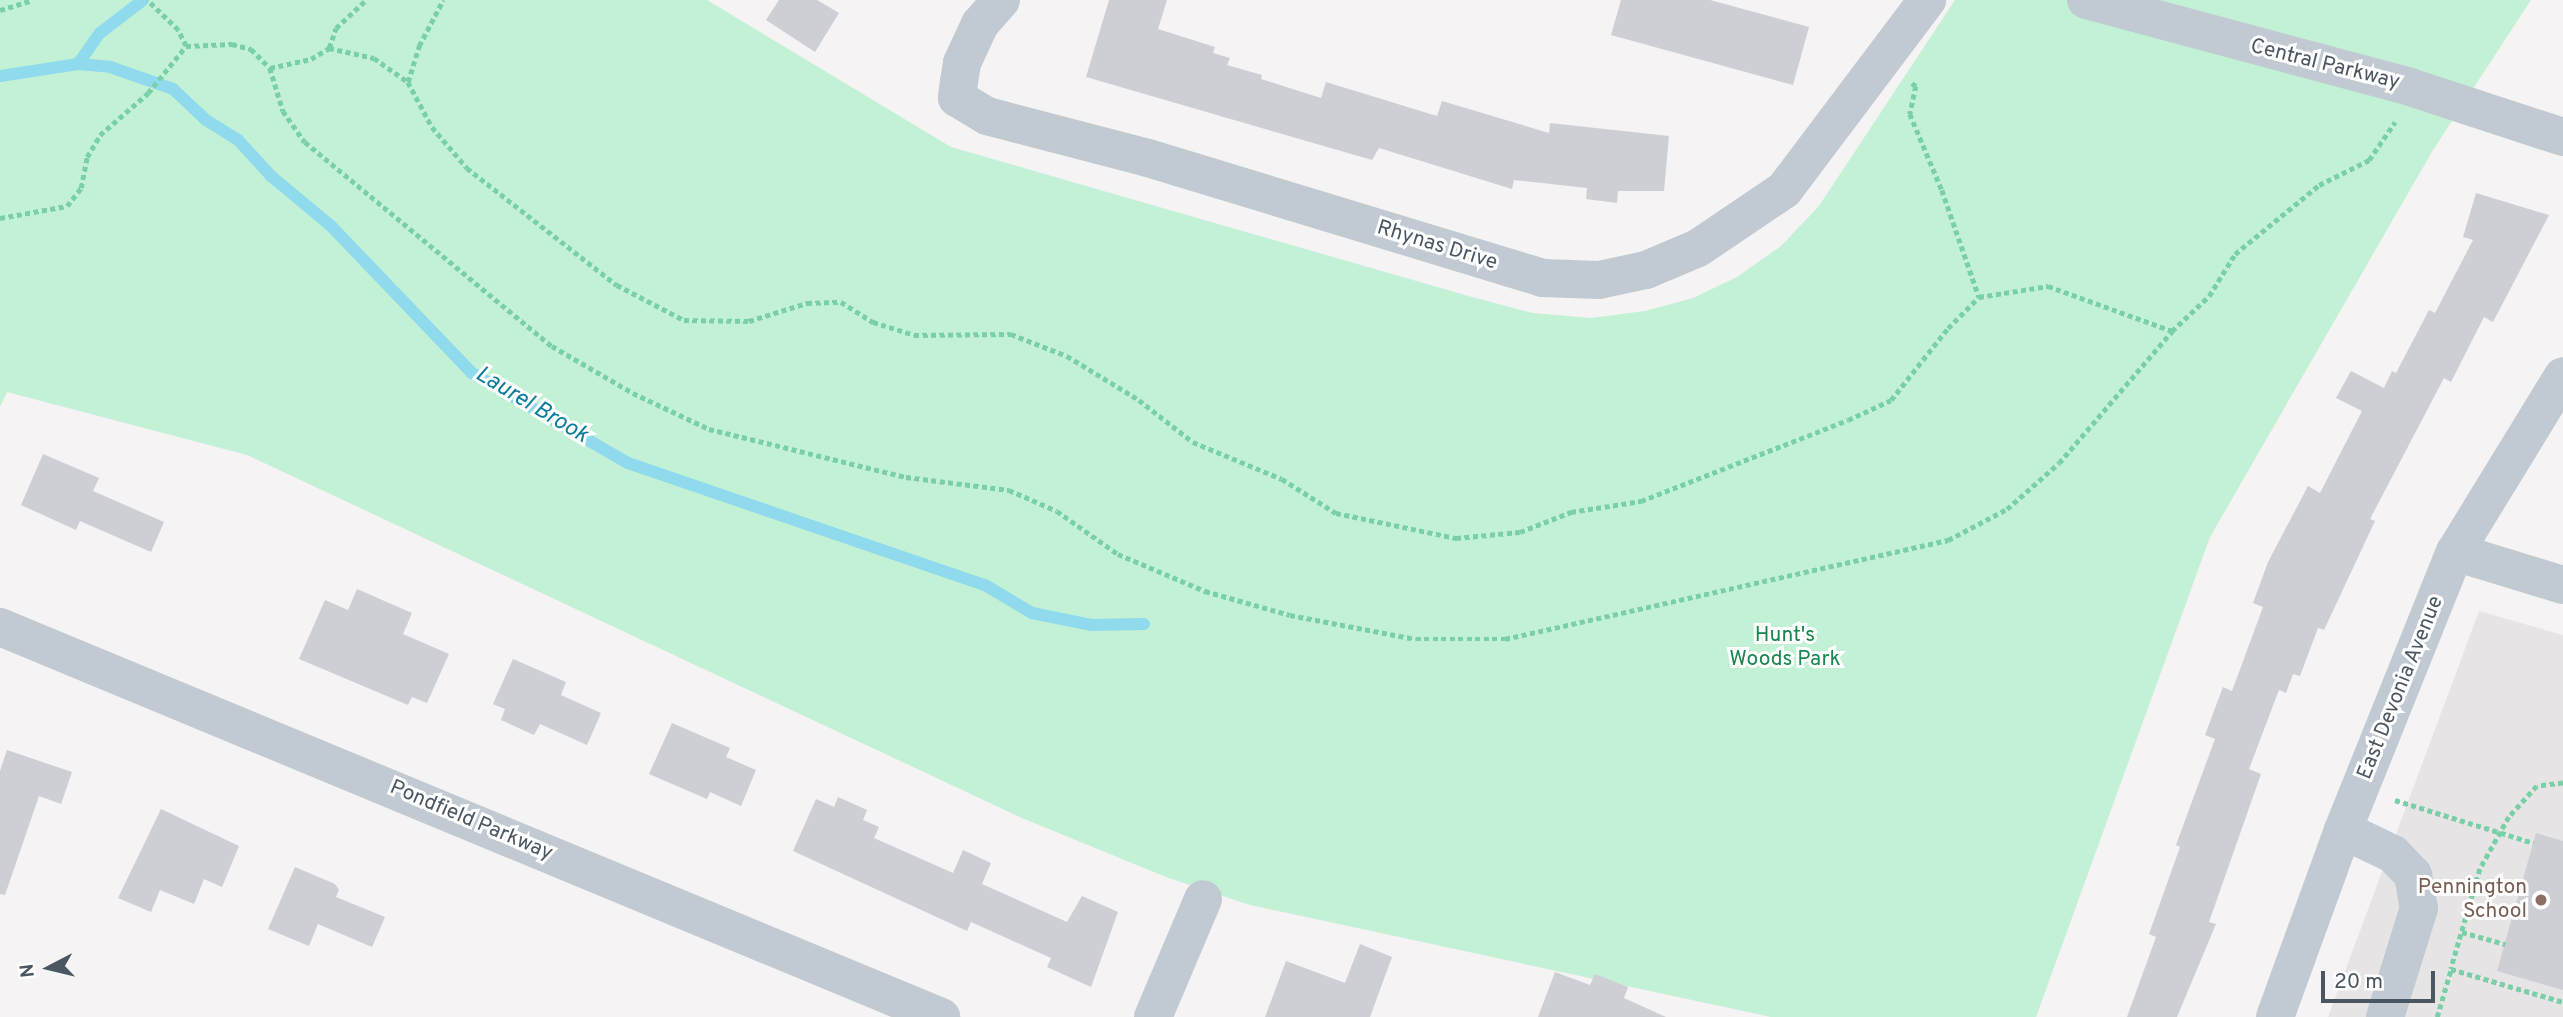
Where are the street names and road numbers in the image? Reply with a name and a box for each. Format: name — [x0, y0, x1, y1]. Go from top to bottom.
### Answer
street label: Central Parkway — [2248, 34, 2402, 96]
street label: Rhynas Drive — [1374, 216, 1500, 276]
street label: East Devonia Avenue — [2352, 592, 2450, 784]
street label: Pondfield Parkway — [386, 775, 556, 867]

